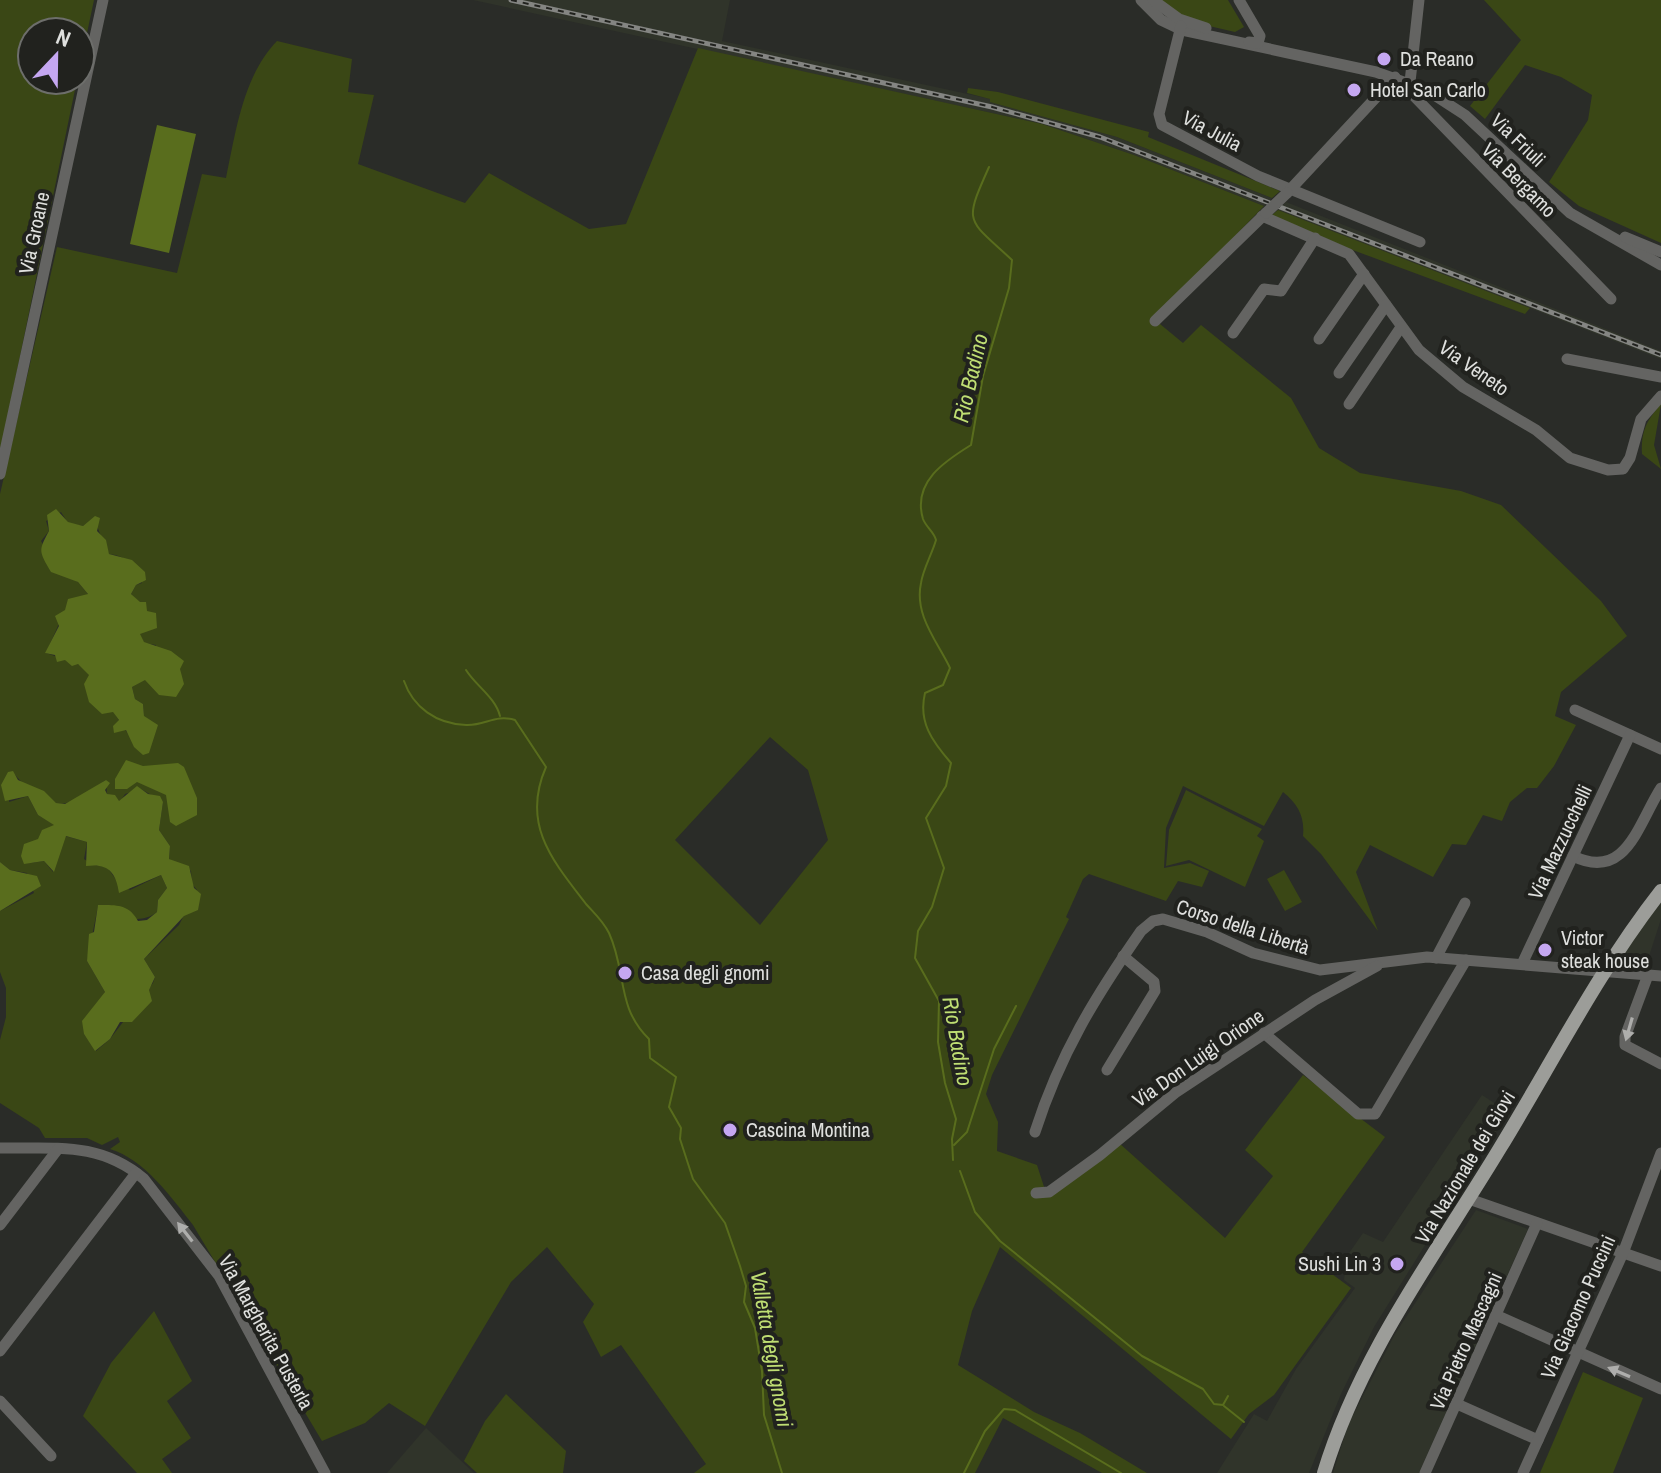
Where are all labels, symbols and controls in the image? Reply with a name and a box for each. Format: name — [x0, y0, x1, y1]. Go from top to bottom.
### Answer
north arrow — [16, 16, 96, 96]
text: N — [52, 21, 75, 54]
place label: Da Reano — [1400, 45, 1474, 72]
marker: Da Reano — [1375, 50, 1393, 68]
place label: Hotel San Carlo — [1370, 76, 1486, 103]
marker: Hotel San Carlo — [1345, 81, 1363, 99]
street label: Via Julia — [1178, 104, 1247, 157]
street label: Via Friuli — [1485, 107, 1552, 172]
street label: Via Bergamo — [1476, 136, 1563, 223]
street label: Via Groane — [12, 189, 55, 277]
water label: Rio Badino — [945, 331, 995, 425]
street label: Via Veneto — [1434, 334, 1515, 402]
street label: Via Mazzucchelli — [1521, 780, 1598, 904]
street label: Corso della Libertà — [1173, 892, 1313, 961]
place label: Victor steak house — [1561, 924, 1649, 974]
marker: Victor steak house — [1536, 941, 1554, 959]
place label: Casa degli gnomi — [641, 959, 770, 986]
marker: Casa degli gnomi — [616, 964, 634, 982]
water label: Rio Badino — [935, 994, 981, 1088]
street label: Via Don Luigi Orione — [1127, 1002, 1269, 1113]
one-way arrow — [1622, 1017, 1635, 1041]
street label: Via Nazionale dei Giovi — [1408, 1085, 1521, 1248]
place label: Cascina Montina — [746, 1116, 870, 1143]
marker: Cascina Montina — [721, 1121, 739, 1139]
one-way arrow — [177, 1222, 193, 1242]
street label: Via Giacomo Puccini — [1534, 1231, 1621, 1383]
street label: Via Margherita Pusterla — [213, 1250, 320, 1414]
place label: Sushi Lin 3 — [1298, 1250, 1381, 1277]
marker: Sushi Lin 3 — [1388, 1255, 1406, 1273]
street label: Via Pietro Mascagni — [1423, 1268, 1508, 1414]
water label: Valletta degli gnomi — [744, 1269, 800, 1429]
one-way arrow — [1608, 1365, 1631, 1378]

